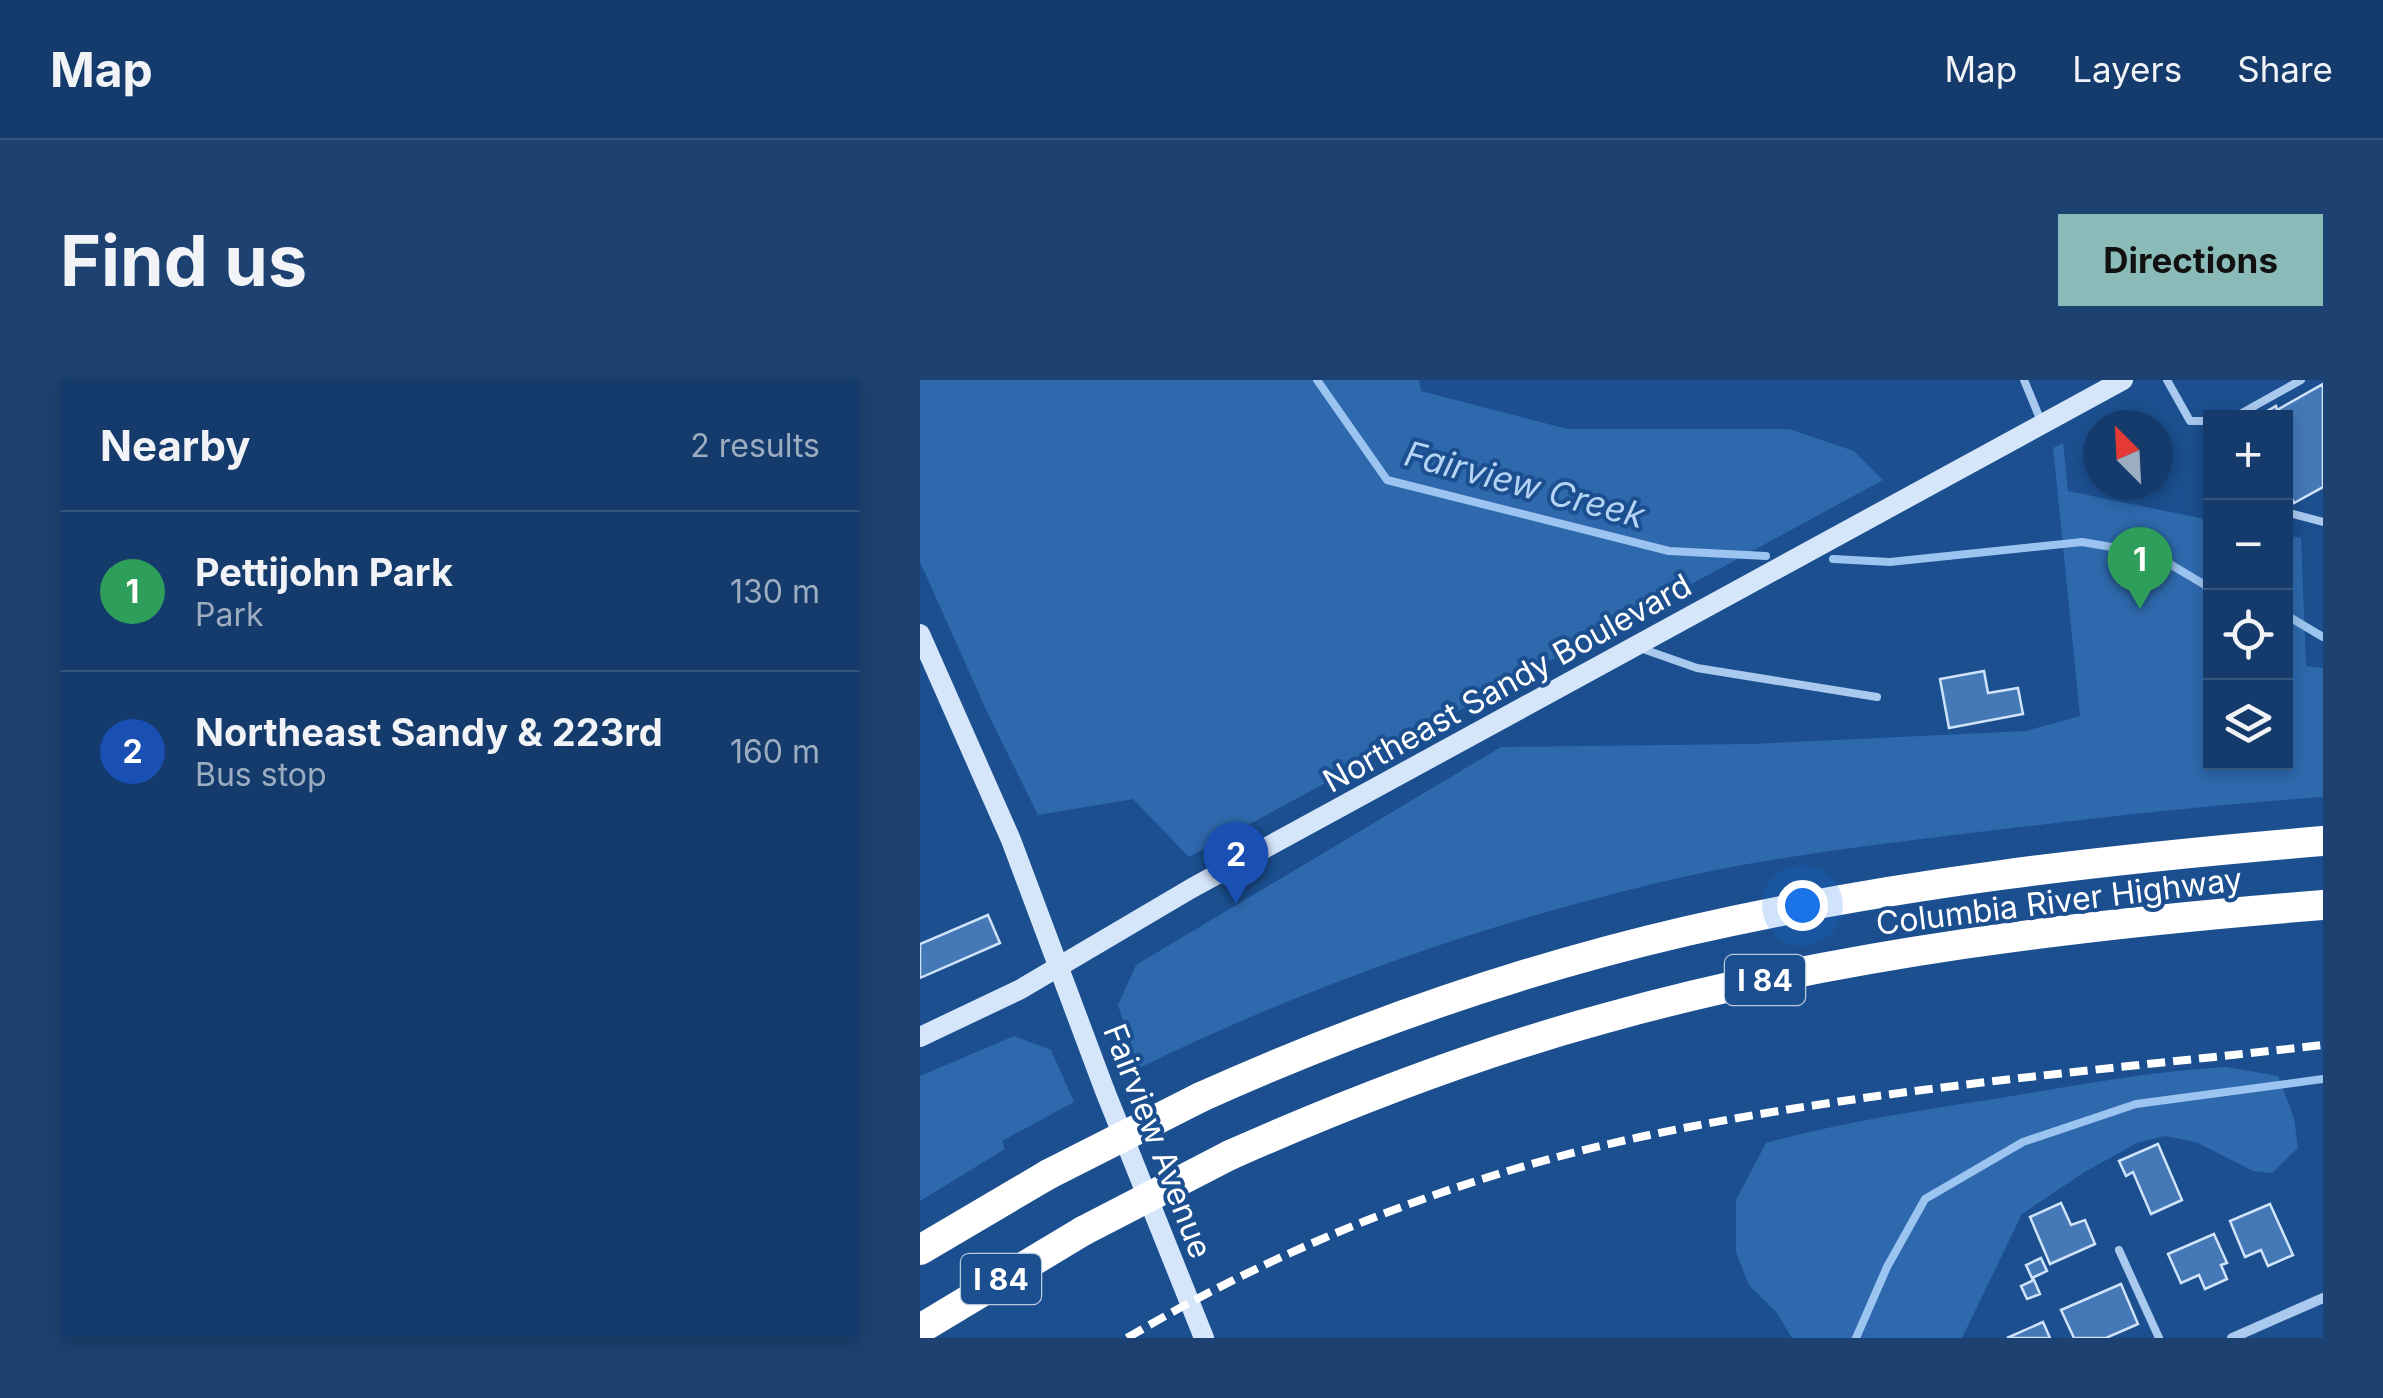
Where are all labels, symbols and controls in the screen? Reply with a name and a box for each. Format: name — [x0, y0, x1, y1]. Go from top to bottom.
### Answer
text: Map — [50, 40, 153, 99]
text: Map — [1945, 48, 2017, 90]
text: Layers — [2072, 48, 2182, 90]
text: Share — [2237, 48, 2333, 90]
button: Directions — [2058, 214, 2323, 306]
text: Find us — [60, 218, 307, 303]
north arrow — [2083, 410, 2173, 500]
map controls — [2203, 410, 2293, 770]
button: + — [2203, 410, 2293, 500]
text: Nearby — [100, 420, 251, 471]
text: 2 results — [690, 426, 820, 465]
water label: Fairview Creek — [1400, 432, 1650, 536]
button: − — [2203, 500, 2293, 590]
pin: 1 — [2108, 526, 2172, 609]
text: Pettijohn Park — [195, 549, 453, 595]
street label: Northeast Sandy Boulevard — [1316, 565, 1698, 801]
text: 1 — [126, 572, 139, 611]
text: 130 m — [730, 572, 820, 611]
button: locate — [2203, 590, 2293, 680]
text: Park — [195, 595, 264, 634]
button: layers — [2203, 680, 2293, 770]
text: Northeast Sandy & 223rd — [195, 709, 663, 755]
text: 2 — [122, 732, 143, 771]
text: 160 m — [730, 732, 820, 771]
text: Bus stop — [195, 755, 327, 794]
pin: 2 — [1204, 822, 1268, 904]
street label: Columbia River Highway — [1874, 859, 2244, 943]
your location — [1777, 880, 1828, 931]
road number: I 84 — [1725, 955, 1805, 1005]
street label: Fairview Avenue — [1095, 1018, 1221, 1264]
road number: I 84 — [961, 1254, 1041, 1304]

